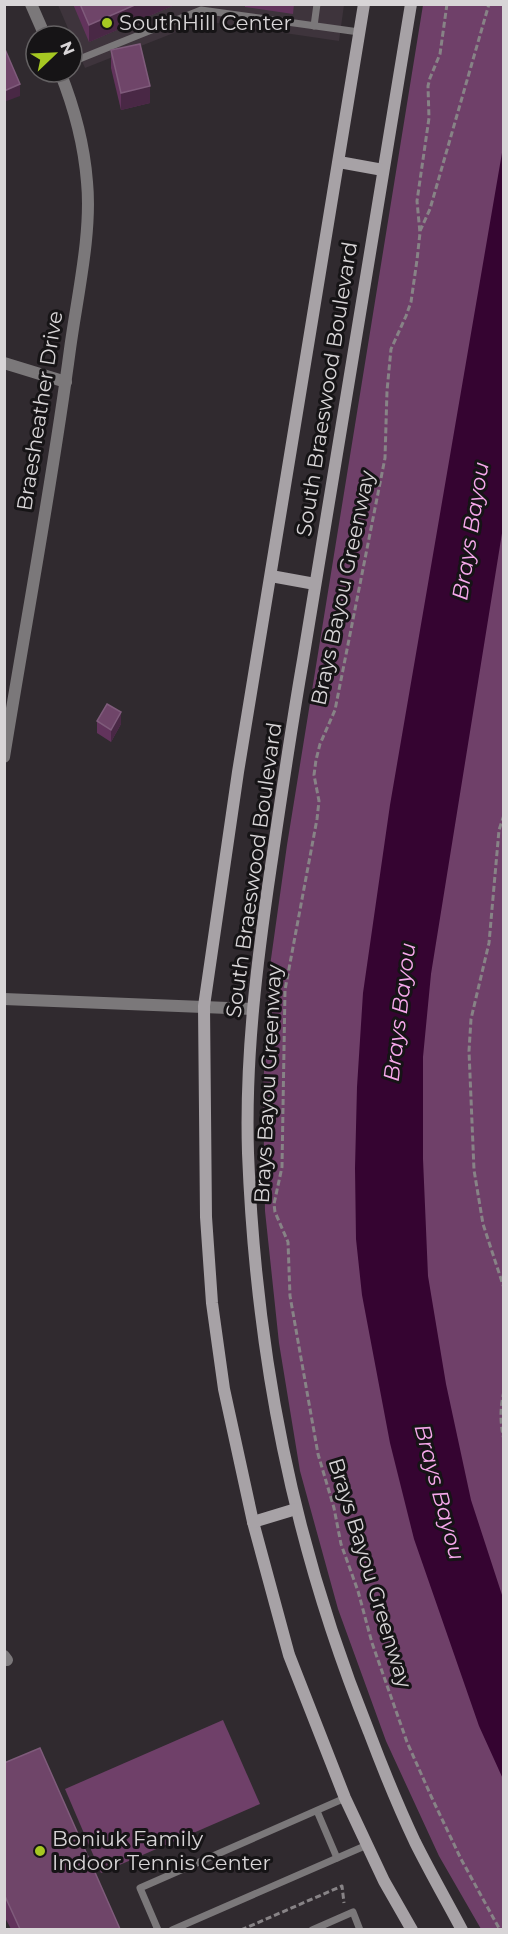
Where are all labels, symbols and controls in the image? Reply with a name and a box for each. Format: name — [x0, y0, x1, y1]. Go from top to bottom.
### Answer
place label: SouthHill Center — [119, 10, 292, 35]
marker: SouthHill Center — [100, 16, 114, 30]
north arrow — [24, 24, 84, 84]
text: N — [56, 39, 79, 58]
street label: South Braeswood Boulevard — [291, 240, 362, 538]
street label: Braesheather Drive — [11, 309, 68, 513]
water label: Brays Bayou — [446, 460, 495, 602]
street label: Brays Bayou Greenway — [305, 468, 380, 707]
street label: South Braeswood Boulevard — [220, 721, 287, 1019]
water label: Brays Bayou — [378, 941, 421, 1083]
street label: Brays Bayou Greenway — [249, 963, 286, 1204]
water label: Brays Bayou — [408, 1421, 471, 1563]
street label: Brays Bayou Greenway — [324, 1455, 418, 1691]
place label: Boniuk Family Indoor Tennis Center — [52, 1826, 271, 1875]
marker: Boniuk Family Indoor Tennis Center — [33, 1844, 47, 1858]

